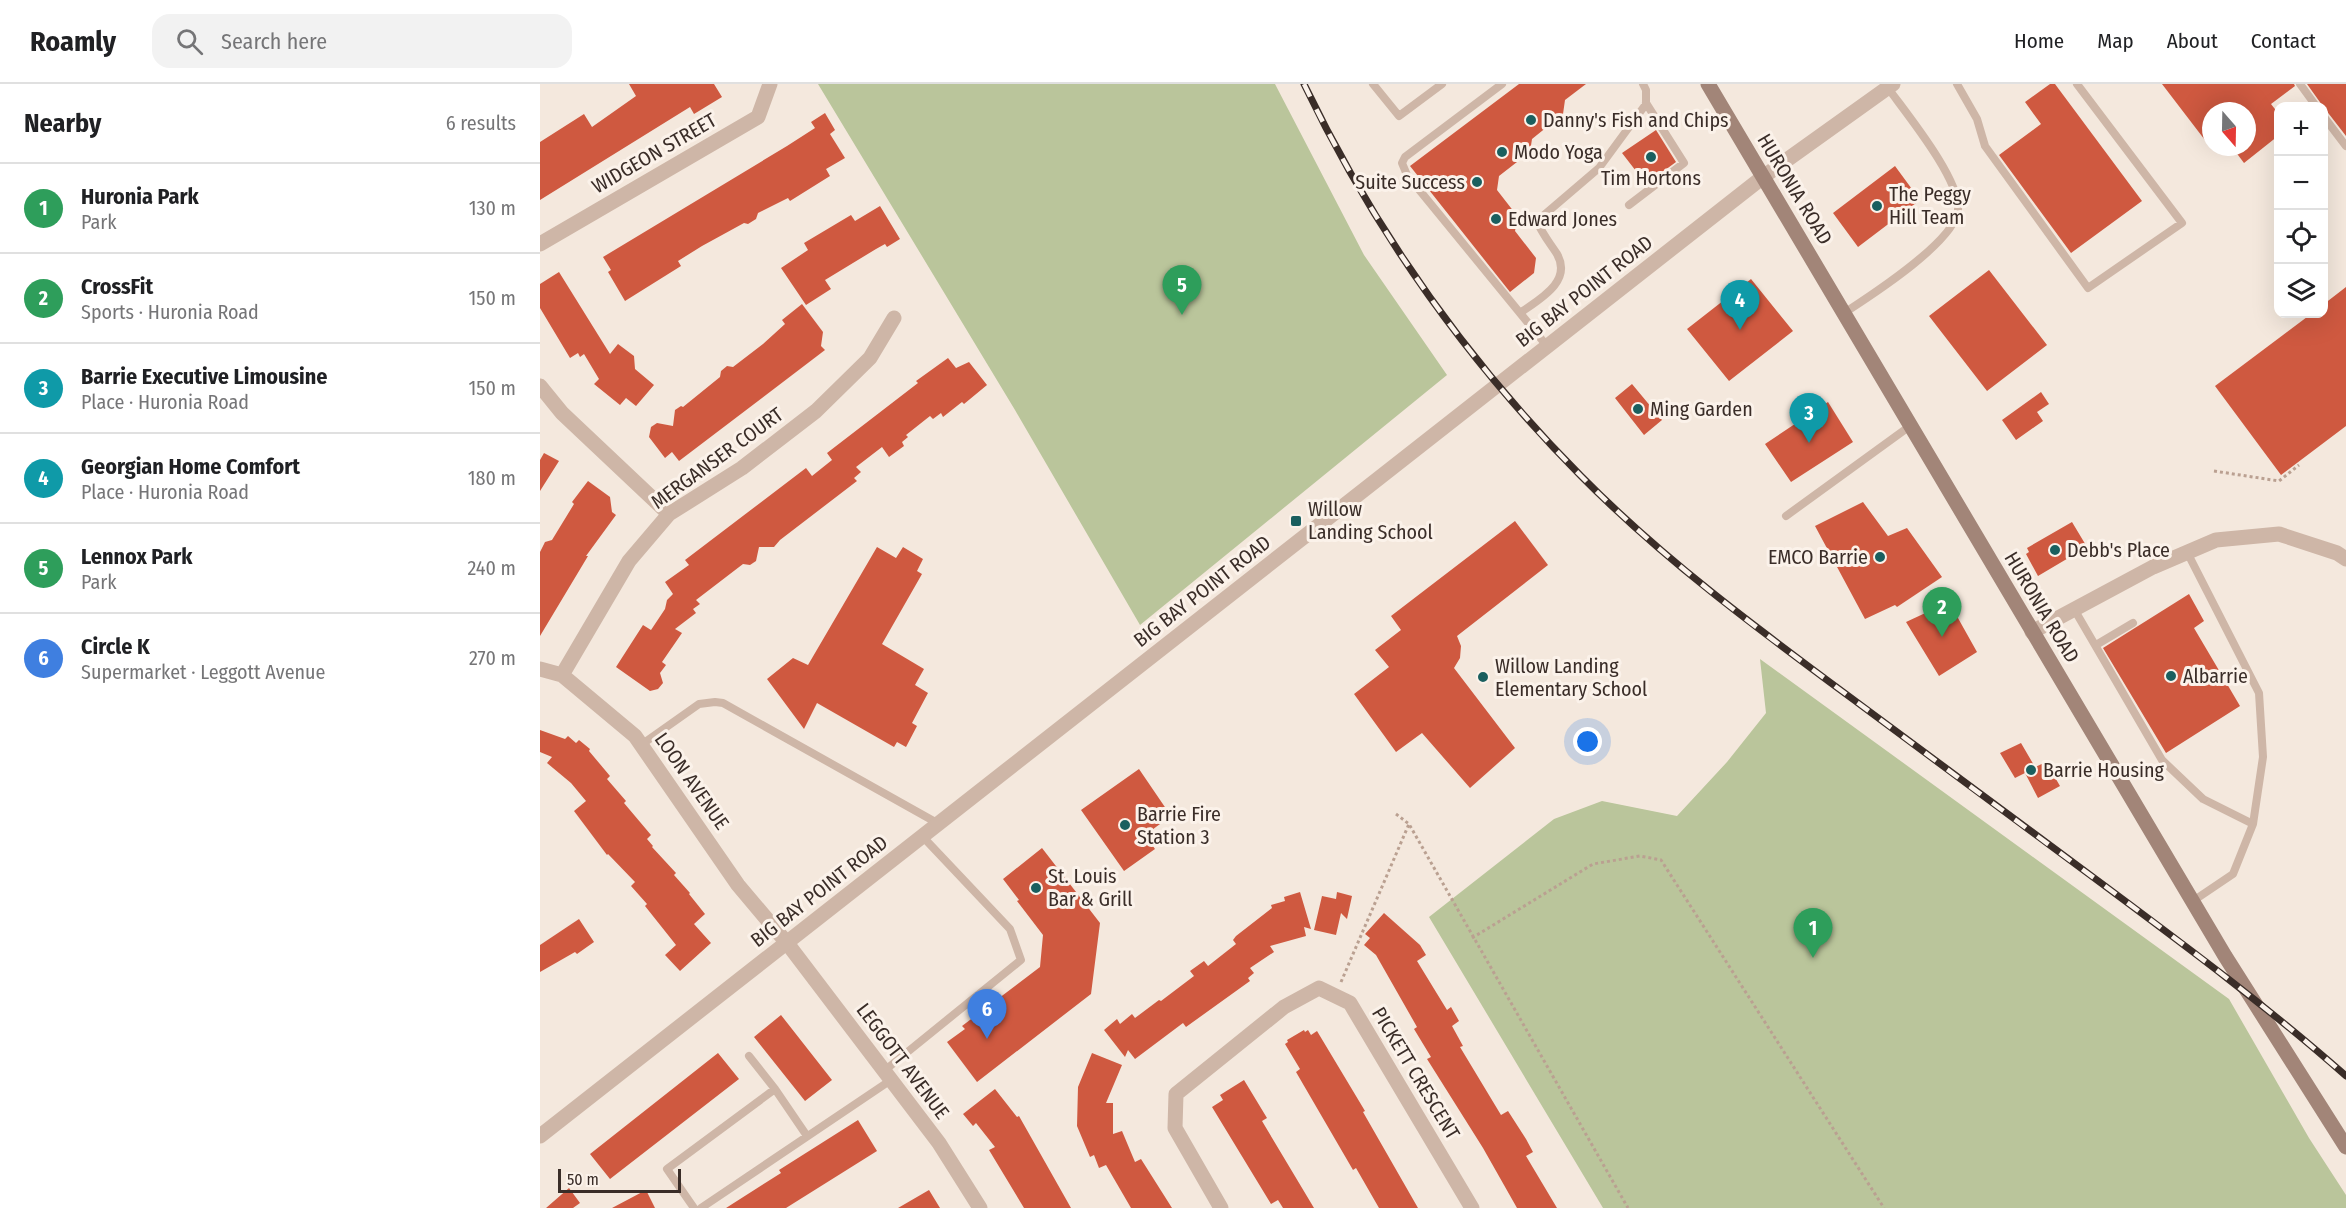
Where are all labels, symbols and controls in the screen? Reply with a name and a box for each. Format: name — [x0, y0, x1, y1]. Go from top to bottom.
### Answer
search box — [152, 14, 572, 68]
text: Roamly — [30, 25, 116, 58]
icon: search — [173, 25, 206, 58]
text: Search here — [221, 28, 327, 55]
text: Home — [2014, 28, 2064, 54]
text: Map — [2097, 28, 2134, 54]
text: About — [2167, 28, 2218, 54]
text: Contact — [2251, 28, 2316, 54]
north arrow — [2202, 102, 2256, 156]
map controls — [2274, 102, 2328, 318]
button: + — [2274, 102, 2328, 156]
street label: WIDGEON STREET — [588, 107, 721, 198]
text: Nearby — [24, 108, 101, 139]
place label: Danny's Fish and Chips — [1543, 108, 1729, 132]
text: 6 results — [446, 111, 516, 135]
marker: Danny's Fish and Chips — [1524, 113, 1538, 127]
street label: HURONIA ROAD — [1753, 129, 1837, 249]
place label: Modo Yoga — [1514, 140, 1603, 164]
marker: Modo Yoga — [1495, 145, 1509, 159]
marker: Tim Hortons — [1644, 150, 1658, 164]
button: − — [2274, 156, 2328, 210]
place label: Tim Hortons — [1601, 166, 1701, 190]
place label: Suite Success — [1355, 170, 1465, 194]
marker: Suite Success — [1470, 175, 1484, 189]
place label: The Peggy Hill Team — [1889, 182, 1971, 229]
text: Huronia Park — [81, 183, 199, 210]
text: 1 — [39, 196, 48, 220]
text: 130 m — [469, 196, 516, 220]
marker: The Peggy Hill Team — [1870, 199, 1884, 213]
place label: Edward Jones — [1508, 207, 1617, 231]
text: Park — [81, 210, 117, 234]
button: locate — [2274, 210, 2328, 264]
marker: Edward Jones — [1489, 212, 1503, 226]
street label: BIG BAY POINT ROAD — [1511, 230, 1657, 352]
button: layers — [2274, 264, 2328, 318]
pin: 5 — [1162, 266, 1202, 315]
text: CrossFit — [81, 273, 153, 300]
pin: 4 — [1720, 280, 1760, 330]
text: 2 — [39, 286, 48, 310]
text: 150 m — [469, 286, 516, 310]
text: Sports · Huronia Road — [81, 300, 259, 324]
text: Barrie Executive Limousine — [81, 363, 327, 390]
text: 3 — [39, 376, 48, 400]
text: 150 m — [469, 376, 516, 400]
text: Place · Huronia Road — [81, 390, 249, 414]
pin: 3 — [1790, 394, 1828, 443]
place label: Ming Garden — [1650, 397, 1753, 421]
street label: MERGANSER COURT — [646, 402, 788, 514]
marker: Ming Garden — [1631, 402, 1645, 416]
text: Georgian Home Comfort — [81, 453, 300, 480]
text: 4 — [38, 466, 49, 490]
text: 180 m — [468, 466, 516, 490]
text: Place · Huronia Road — [81, 480, 249, 504]
place label: Willow Landing School — [1308, 497, 1433, 544]
marker: Willow Landing School — [1289, 514, 1303, 528]
street label: BIG BAY POINT ROAD — [1129, 530, 1275, 652]
place label: Debb's Place — [2067, 538, 2170, 562]
text: Lennox Park — [81, 543, 192, 570]
marker: Debb's Place — [2048, 543, 2062, 557]
place label: EMCO Barrie — [1768, 545, 1868, 569]
street label: HURONIA ROAD — [2000, 547, 2084, 667]
marker: EMCO Barrie — [1873, 550, 1887, 564]
text: 5 — [39, 556, 48, 580]
text: 240 m — [467, 556, 516, 580]
text: Park — [81, 570, 117, 594]
pin: 2 — [1922, 588, 1962, 637]
text: Circle K — [81, 633, 150, 660]
text: 6 — [38, 646, 49, 670]
text: 270 m — [469, 646, 516, 670]
place label: Willow Landing Elementary School — [1495, 654, 1647, 701]
text: Supermarket · Leggott Avenue — [81, 660, 325, 684]
place label: Albarrie — [2183, 664, 2248, 688]
marker: Albarrie — [2164, 669, 2178, 683]
marker: Willow Landing Elementary School — [1476, 670, 1490, 684]
your location — [1573, 727, 1602, 756]
street label: LOON AVENUE — [650, 728, 734, 834]
place label: Barrie Housing — [2043, 758, 2165, 782]
marker: Barrie Housing — [2024, 763, 2038, 777]
place label: Barrie Fire Station 3 — [1137, 802, 1221, 849]
marker: Barrie Fire Station 3 — [1118, 818, 1132, 832]
street label: BIG BAY POINT ROAD — [746, 830, 892, 952]
place label: St. Louis Bar & Grill — [1048, 864, 1132, 911]
marker: St. Louis Bar & Grill — [1029, 881, 1043, 895]
pin: 1 — [1794, 908, 1832, 958]
pin: 6 — [968, 990, 1006, 1039]
street label: LEGGOTT AVENUE — [852, 998, 954, 1124]
street label: PICKETT CRESCENT — [1367, 1002, 1465, 1144]
scale bar — [558, 1166, 681, 1194]
text: 50 m — [567, 1170, 599, 1189]

